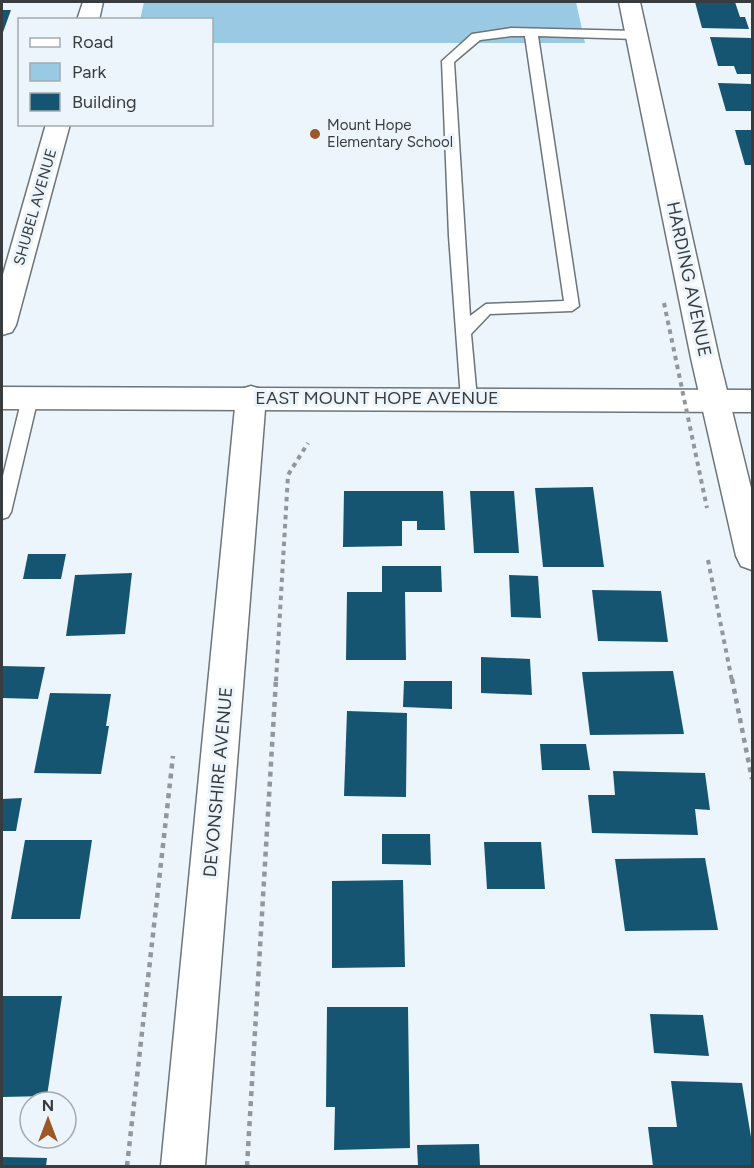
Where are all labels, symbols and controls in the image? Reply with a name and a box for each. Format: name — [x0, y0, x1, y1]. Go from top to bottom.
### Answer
legend — [18, 18, 213, 126]
text: Road — [72, 31, 113, 53]
text: Park — [72, 61, 107, 83]
text: Building — [72, 91, 137, 113]
place label: Mount Hope Elementary School — [327, 116, 453, 151]
marker: Mount Hope Elementary School — [308, 127, 322, 141]
street label: SHUBEL AVENUE — [10, 147, 60, 267]
street label: HARDING AVENUE — [662, 199, 716, 359]
street label: EAST MOUNT HOPE AVENUE — [255, 387, 499, 409]
street label: DEVONSHIRE AVENUE — [199, 686, 237, 878]
north arrow — [18, 1090, 78, 1150]
text: N — [42, 1096, 54, 1115]

